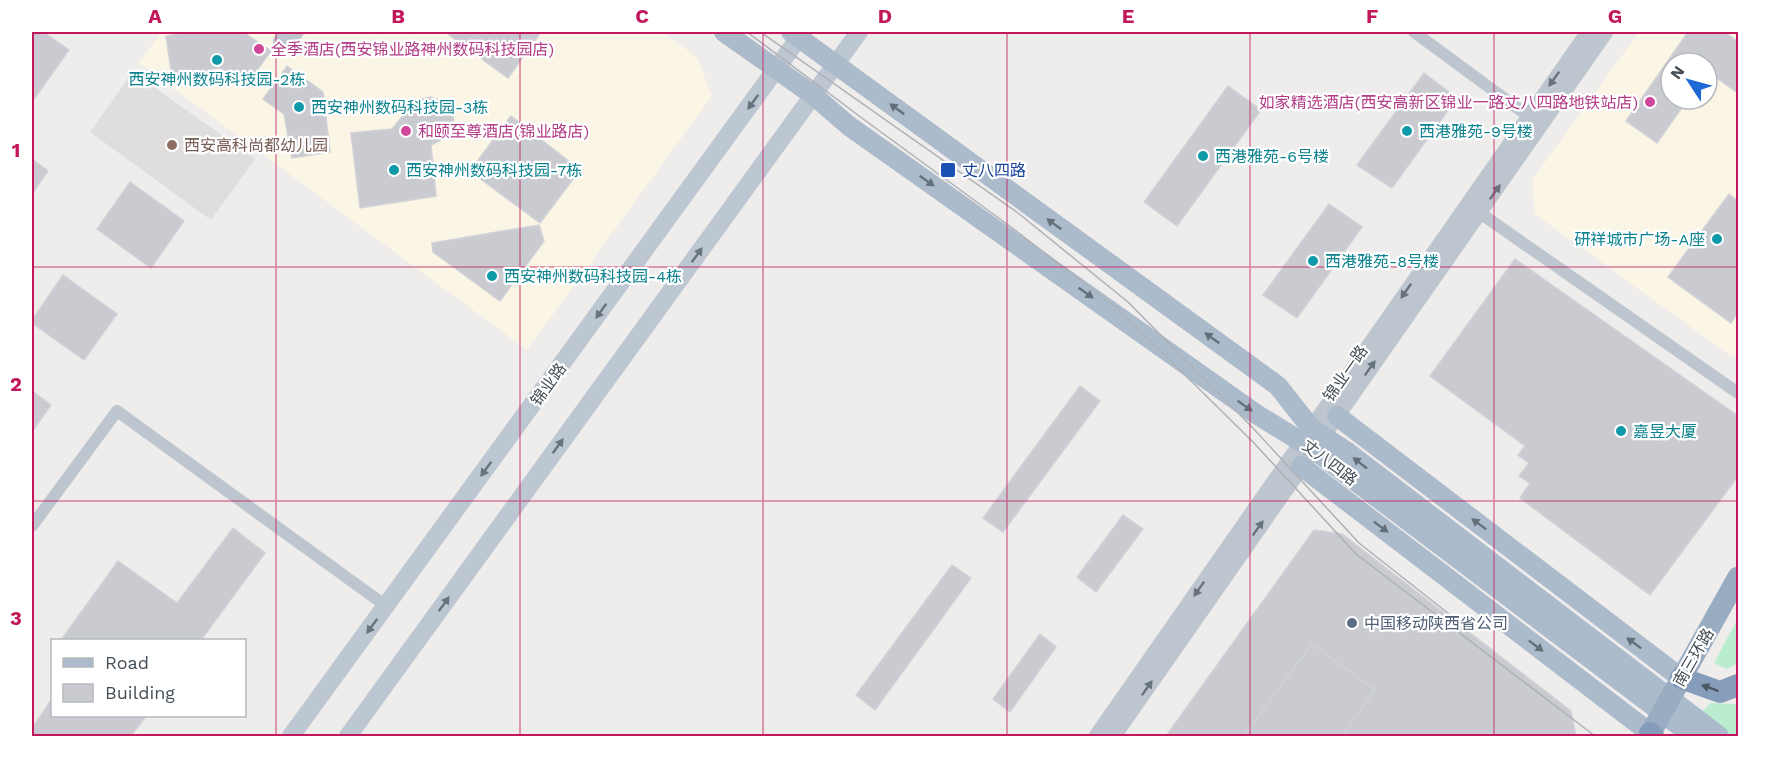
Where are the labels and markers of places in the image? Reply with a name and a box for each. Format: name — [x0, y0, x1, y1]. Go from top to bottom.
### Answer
place label: 全季酒店(西安锦业路神州数码科技园店) — [271, 40, 554, 59]
marker: 全季酒店(西安锦业路神州数码科技园店) — [252, 42, 266, 56]
marker: 西安神州数码科技园-2栋 — [210, 53, 224, 67]
place label: 西安神州数码科技园-2栋 — [129, 70, 305, 89]
place label: 如家精选酒店(西安高新区锦业一路丈八四路地铁站店) — [1259, 93, 1638, 112]
marker: 如家精选酒店(西安高新区锦业一路丈八四路地铁站店) — [1643, 95, 1657, 109]
place label: 西安神州数码科技园-3栋 — [311, 98, 488, 117]
marker: 西安神州数码科技园-3栋 — [292, 100, 306, 114]
place label: 和颐至尊酒店(锦业路店) — [418, 122, 589, 141]
place label: 西港雅苑-9号楼 — [1419, 122, 1533, 141]
marker: 和颐至尊酒店(锦业路店) — [399, 124, 413, 138]
marker: 西港雅苑-9号楼 — [1400, 124, 1414, 138]
place label: 西安高科尚都幼儿园 — [184, 136, 328, 155]
marker: 西安高科尚都幼儿园 — [165, 138, 179, 152]
place label: 西港雅苑-6号楼 — [1215, 147, 1329, 166]
marker: 西港雅苑-6号楼 — [1196, 149, 1210, 163]
place label: 西安神州数码科技园-7栋 — [406, 161, 582, 180]
marker: 丈八四路 — [939, 161, 957, 179]
place label: 丈八四路 — [962, 161, 1026, 180]
marker: 西安神州数码科技园-7栋 — [387, 163, 401, 177]
place label: 研祥城市广场-A座 — [1574, 230, 1705, 249]
marker: 研祥城市广场-A座 — [1710, 232, 1724, 246]
place label: 西港雅苑-8号楼 — [1325, 252, 1439, 271]
marker: 西港雅苑-8号楼 — [1306, 254, 1320, 268]
place label: 西安神州数码科技园-4栋 — [504, 267, 682, 286]
marker: 西安神州数码科技园-4栋 — [485, 269, 499, 283]
place label: 嘉昱大厦 — [1633, 422, 1697, 441]
marker: 嘉昱大厦 — [1614, 424, 1628, 438]
place label: 中国移动陕西省公司 — [1364, 614, 1508, 633]
marker: 中国移动陕西省公司 — [1345, 616, 1359, 630]

